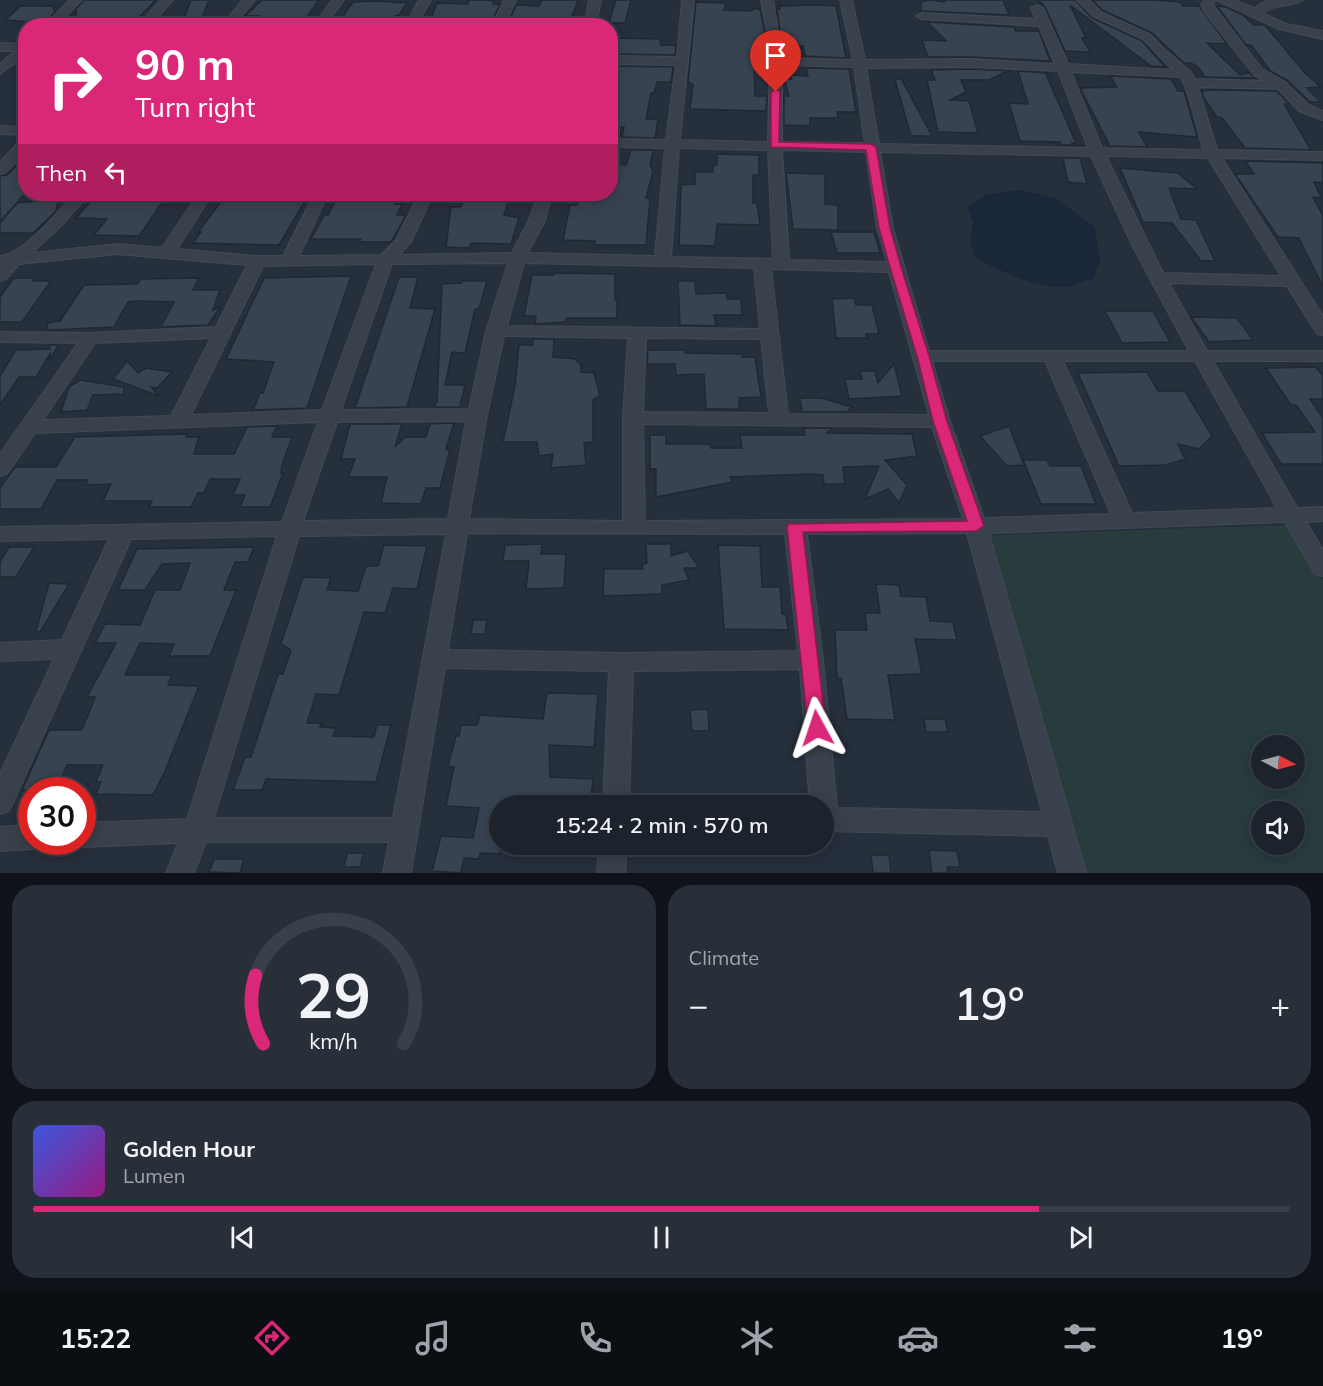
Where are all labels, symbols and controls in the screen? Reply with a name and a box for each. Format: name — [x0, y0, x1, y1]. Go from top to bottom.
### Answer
pin — [750, 30, 801, 92]
text: 90 m — [135, 38, 235, 91]
icon: arrive — [759, 39, 792, 72]
icon: right — [36, 42, 114, 120]
text: Turn right — [135, 90, 255, 124]
icon: left — [99, 156, 132, 189]
text: Then — [36, 159, 87, 187]
position arrow — [785, 696, 849, 760]
north arrow — [1251, 735, 1305, 789]
map controls — [1251, 735, 1305, 855]
speed limit sign: 30 — [18, 777, 96, 855]
button: sound — [1251, 801, 1305, 855]
text: 15:24 · 2 min · 570 m — [554, 811, 769, 839]
text: Climate — [689, 945, 759, 970]
text: 29 — [296, 955, 371, 1034]
text: 19° — [954, 975, 1025, 1031]
text: − — [689, 984, 708, 1025]
text: + — [1270, 984, 1290, 1025]
text: km/h — [309, 1027, 358, 1054]
text: Golden Hour — [123, 1135, 255, 1163]
text: Lumen — [123, 1163, 185, 1188]
icon: previous — [226, 1221, 259, 1254]
icon: pause — [645, 1221, 678, 1254]
icon: next — [1064, 1221, 1097, 1254]
icon: directions — [251, 1317, 293, 1359]
icon: music — [412, 1317, 454, 1359]
icon: phone — [574, 1317, 616, 1359]
icon: climate — [736, 1317, 778, 1359]
icon: car — [897, 1317, 939, 1359]
icon: filters — [1059, 1317, 1101, 1359]
text: 15:22 — [60, 1321, 131, 1355]
text: 19° — [1220, 1321, 1263, 1355]

